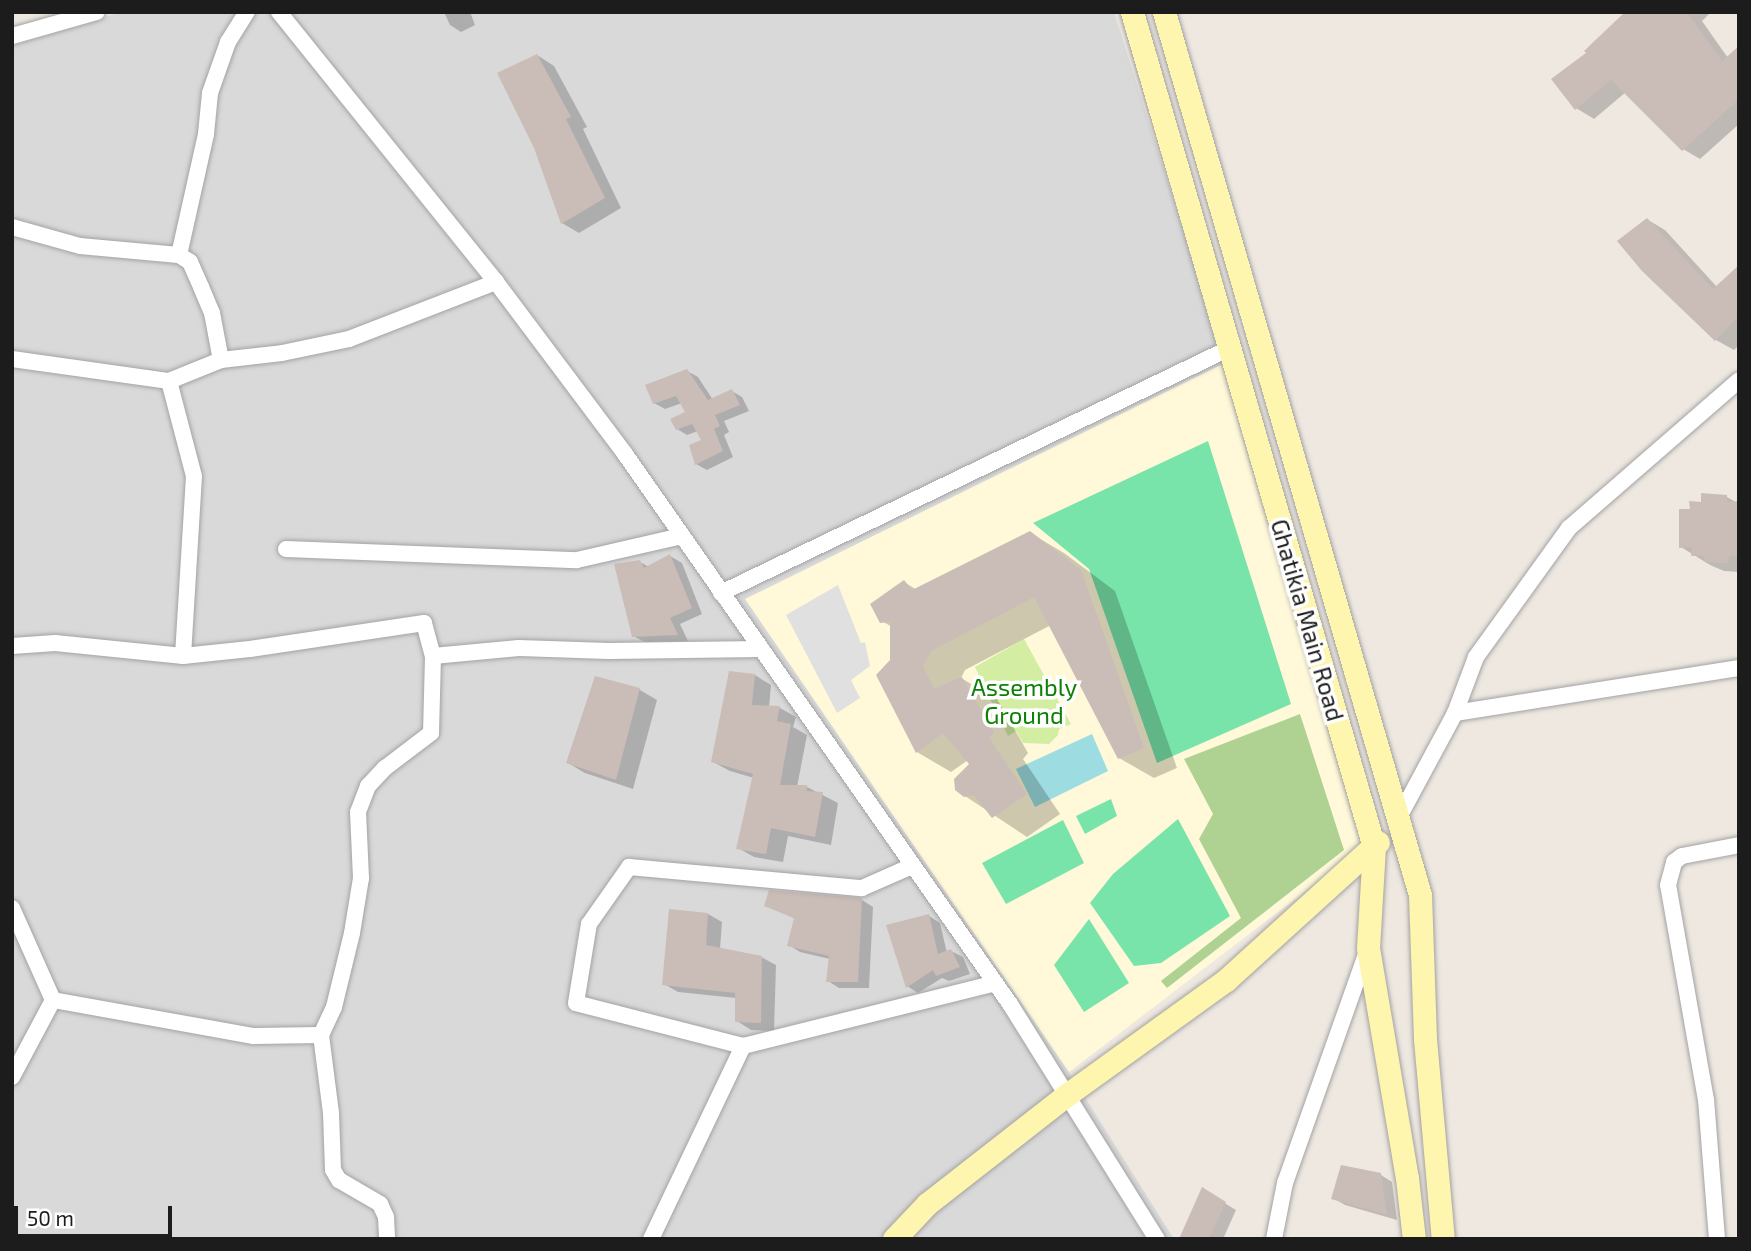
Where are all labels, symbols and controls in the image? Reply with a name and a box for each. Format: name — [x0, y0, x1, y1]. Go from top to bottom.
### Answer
street label: Ghatikia Main Road — [1265, 516, 1351, 724]
park label: Assembly Ground — [971, 673, 1077, 729]
scale bar — [18, 1192, 175, 1236]
text: 50 m — [27, 1205, 74, 1230]

